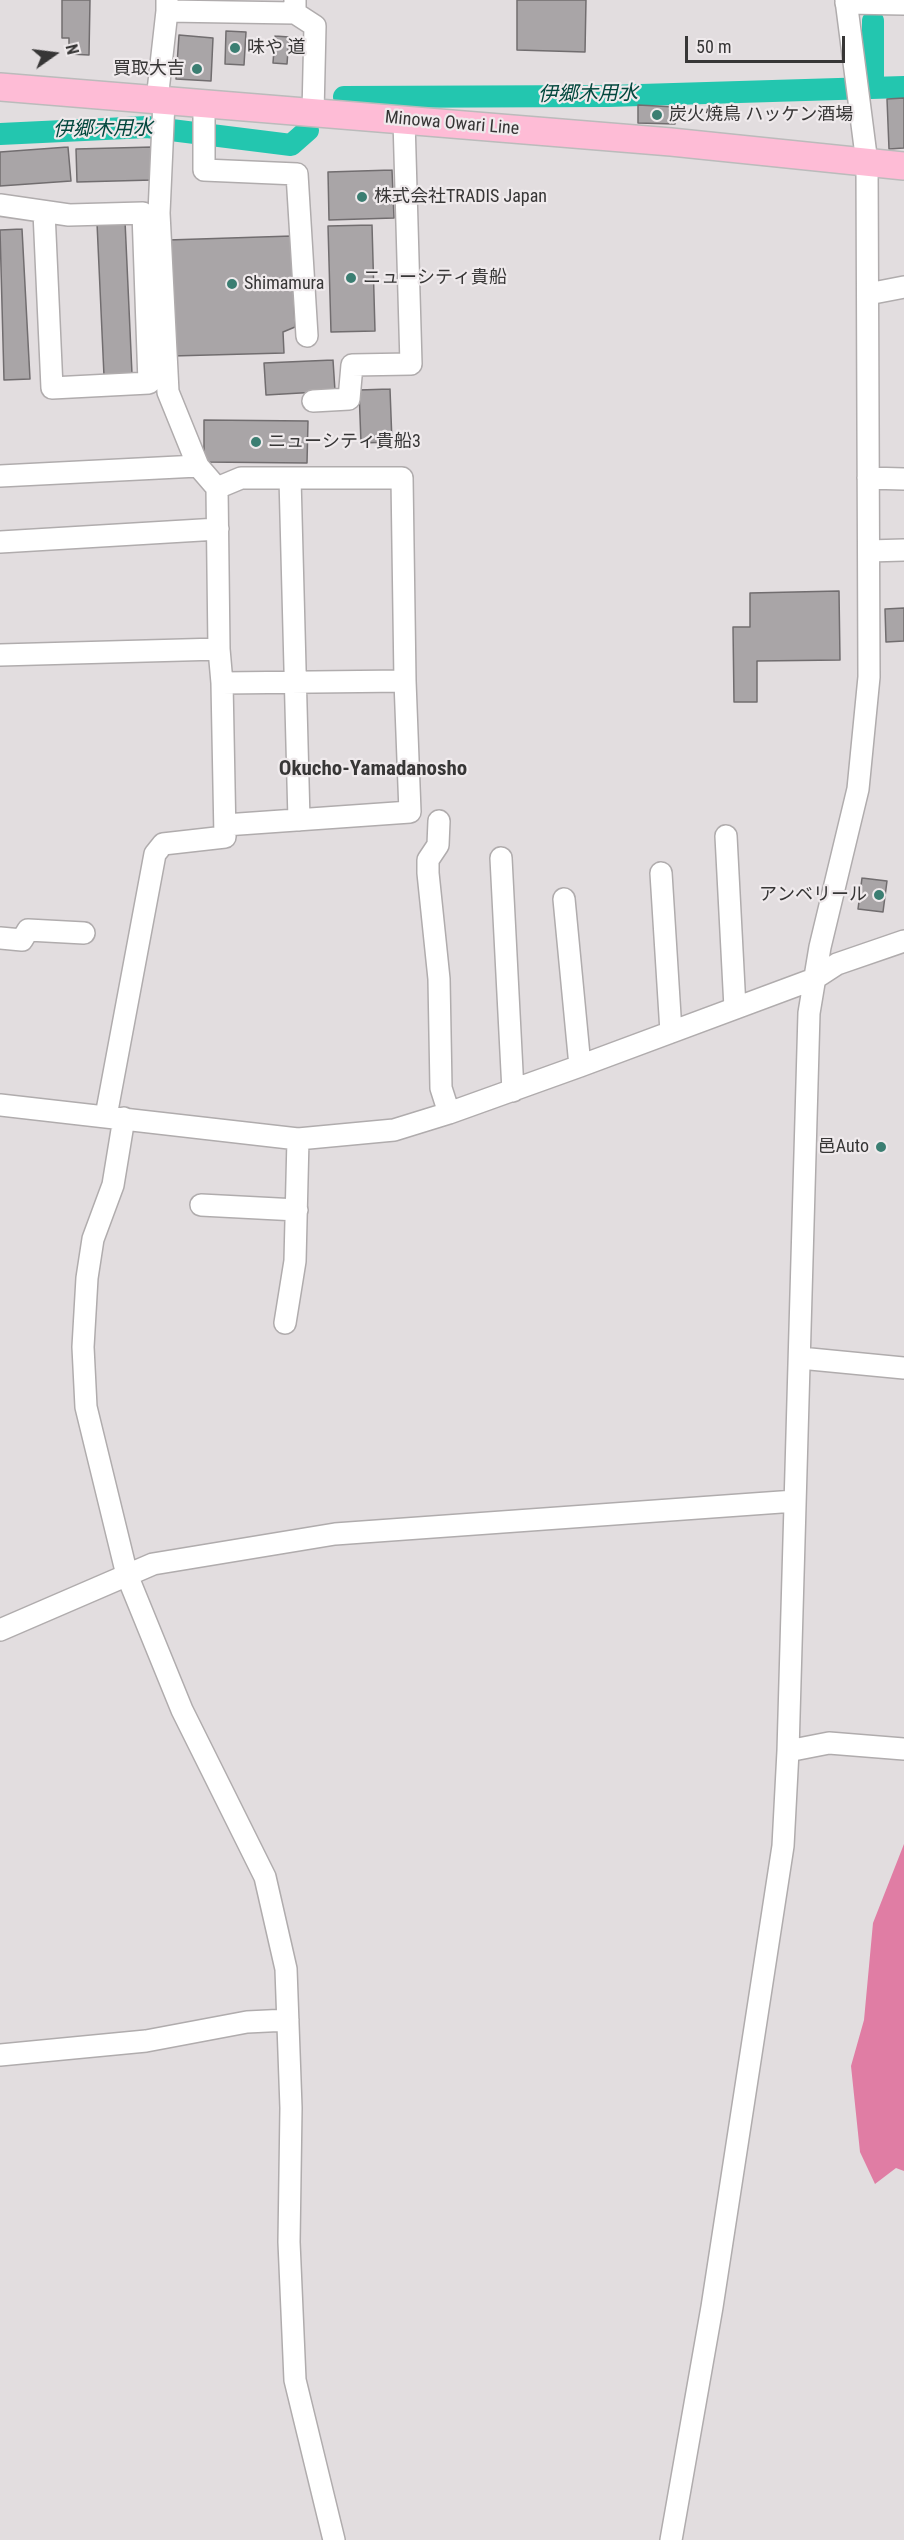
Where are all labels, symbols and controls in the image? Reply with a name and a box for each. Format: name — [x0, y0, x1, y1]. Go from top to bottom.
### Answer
north arrow — [24, 24, 84, 84]
scale bar — [688, 24, 848, 62]
text: 50 m — [696, 36, 731, 57]
place label: 味や 道 — [247, 37, 305, 59]
marker: 味や 道 — [228, 41, 242, 55]
text: N — [62, 42, 82, 57]
place label: 買取大吉 — [113, 58, 185, 80]
marker: 買取大吉 — [190, 62, 204, 76]
water label: 伊郷木用水 — [538, 82, 638, 108]
place label: 炭火焼鳥 ハッケン酒場 — [669, 104, 853, 126]
street label: Minowa Owari Line — [384, 107, 520, 141]
marker: 炭火焼鳥 ハッケン酒場 — [650, 108, 664, 122]
water label: 伊郷木用水 — [53, 117, 153, 143]
place label: 株式会社TRADIS Japan — [374, 186, 547, 208]
marker: 株式会社TRADIS Japan — [355, 190, 369, 204]
place label: ニューシティ貴船 — [363, 267, 507, 289]
marker: ニューシティ貴船 — [344, 271, 358, 285]
place label: Shimamura — [244, 273, 324, 295]
marker: Shimamura — [225, 277, 239, 291]
place label: ニューシティ貴船3 — [268, 431, 421, 453]
marker: ニューシティ貴船3 — [249, 435, 263, 449]
district label: Okucho-Yamadanosho — [279, 757, 467, 783]
place label: アンベリール — [759, 884, 867, 906]
marker: アンベリール — [872, 888, 886, 902]
place label: 邑Auto — [818, 1136, 869, 1158]
marker: 邑Auto — [874, 1140, 888, 1154]

